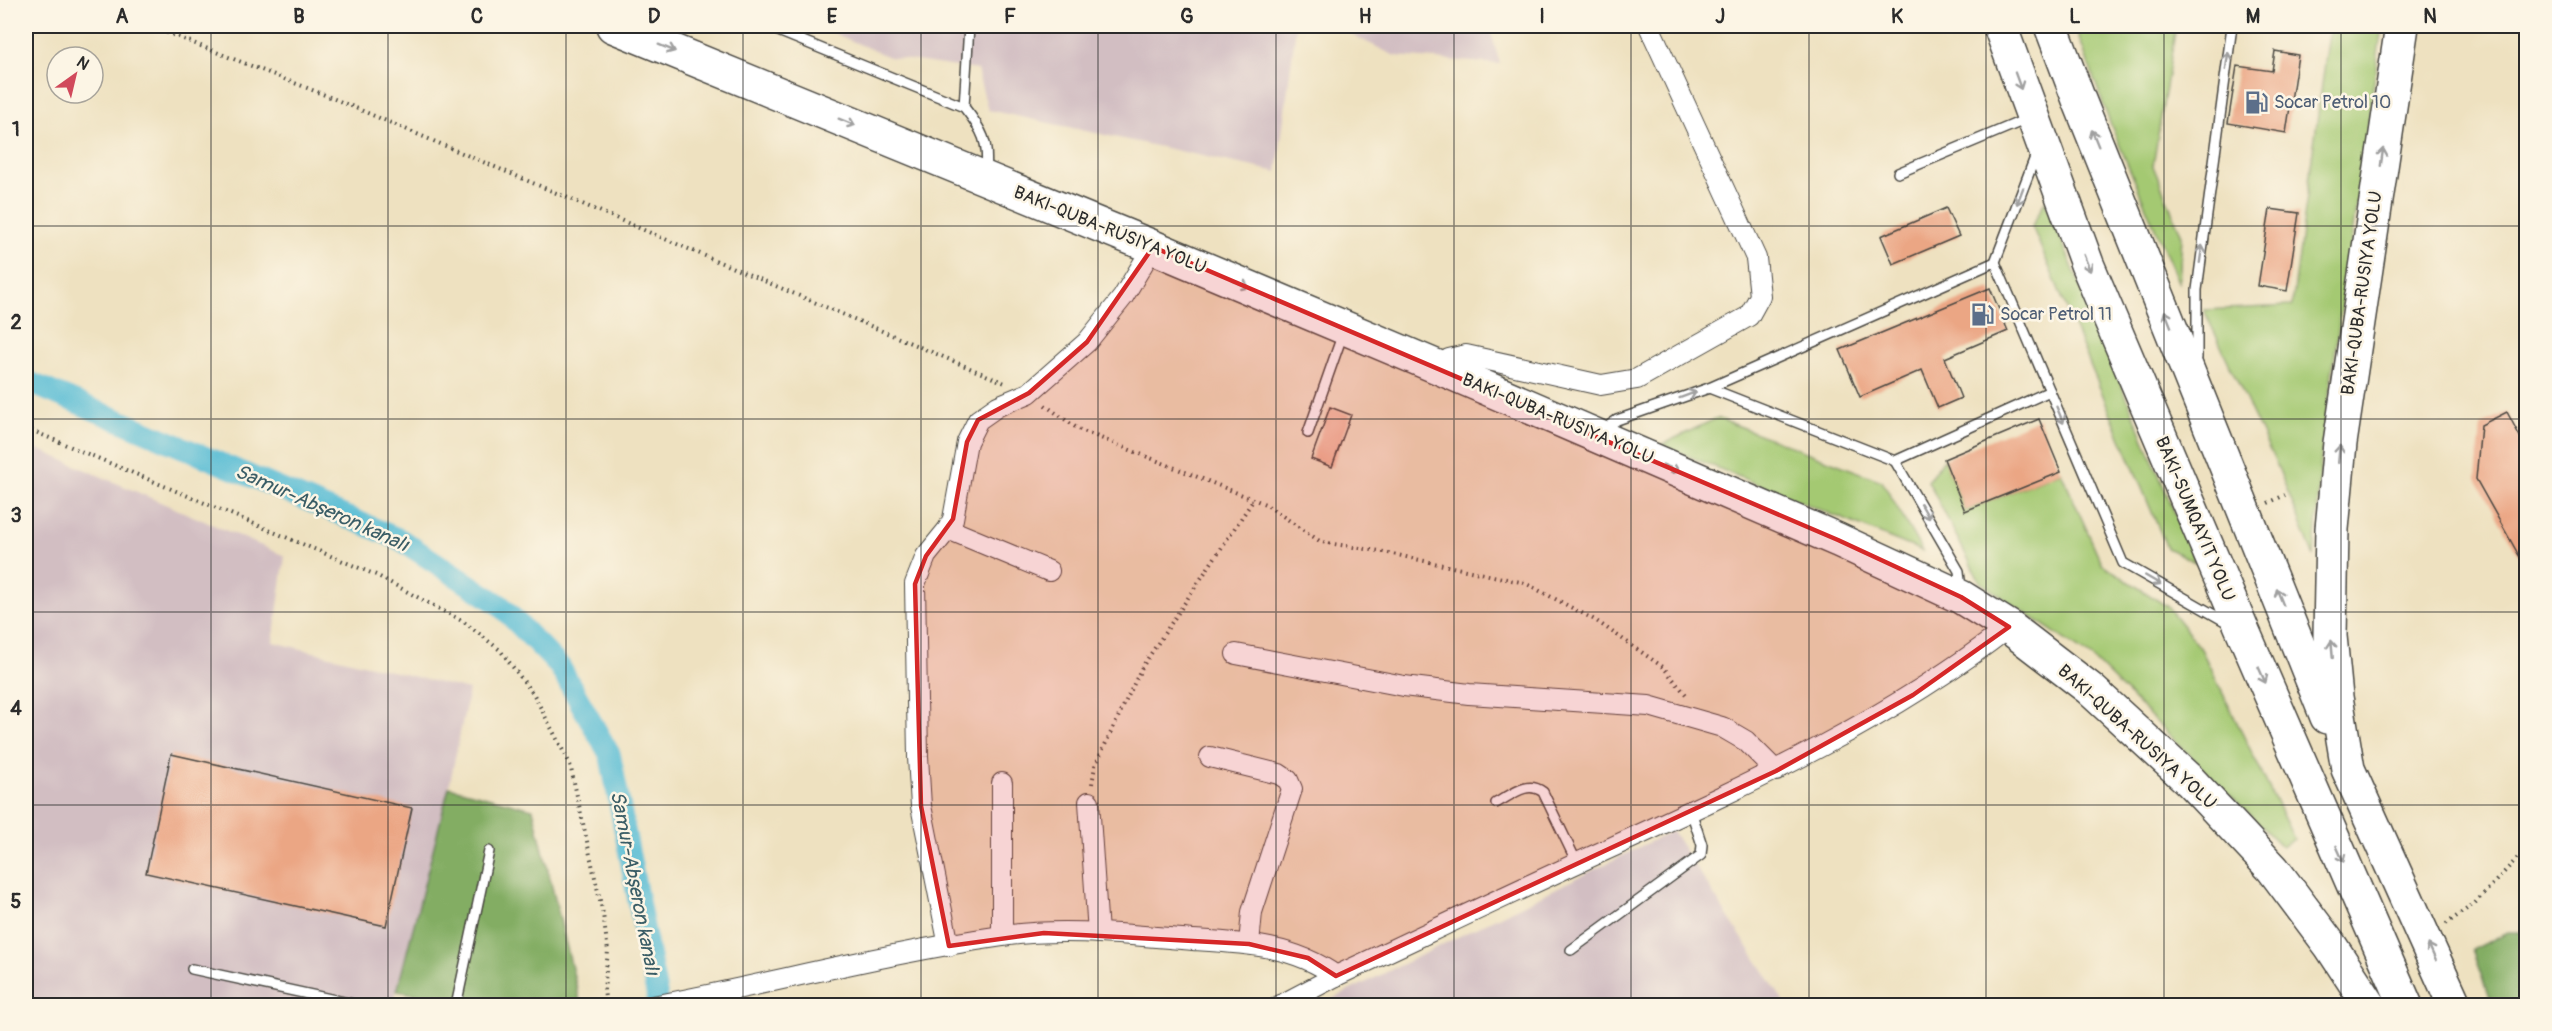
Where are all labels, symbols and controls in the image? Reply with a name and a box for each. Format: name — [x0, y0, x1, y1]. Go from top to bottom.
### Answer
text: A — [116, 4, 129, 29]
text: B — [293, 4, 305, 29]
text: C — [471, 4, 483, 29]
text: D — [648, 4, 661, 29]
text: E — [827, 4, 838, 29]
text: F — [1004, 4, 1016, 29]
text: G — [1180, 4, 1194, 29]
text: H — [1359, 4, 1372, 29]
text: I — [1539, 4, 1545, 29]
text: J — [1715, 4, 1725, 29]
text: K — [1891, 4, 1903, 29]
text: L — [2069, 4, 2081, 29]
text: M — [2246, 4, 2260, 29]
text: N — [2423, 4, 2437, 29]
one-way arrow — [657, 43, 675, 54]
north arrow — [45, 45, 105, 105]
one-way arrow — [2222, 51, 2233, 71]
text: N — [73, 52, 93, 75]
one-way arrow — [2014, 71, 2025, 90]
fuel station icon: Socar Petrol 10 — [2243, 89, 2269, 115]
place label: Socar Petrol 10 — [2274, 91, 2391, 114]
text: 1 — [12, 117, 20, 142]
one-way arrow — [837, 117, 856, 128]
one-way arrow — [2088, 130, 2099, 148]
one-way arrow — [2377, 148, 2388, 168]
street label: BAKI-QUBA-RUSIYA YOLU — [1010, 181, 1210, 279]
one-way arrow — [2014, 187, 2025, 205]
street label: BAKI-QUBA-RUSIYA YOLU — [2336, 189, 2388, 397]
one-way arrow — [2196, 245, 2207, 265]
one-way arrow — [2082, 254, 2093, 272]
one-way arrow — [1231, 279, 1250, 290]
fuel station icon: Socar Petrol 11 — [1969, 301, 1995, 327]
place label: Socar Petrol 11 — [2000, 303, 2112, 326]
text: 2 — [10, 310, 22, 335]
one-way arrow — [2162, 310, 2173, 329]
street label: BAKI-QUBA-RUSIYA YOLU — [1459, 368, 1657, 470]
one-way arrow — [1678, 389, 1696, 400]
one-way arrow — [2055, 406, 2066, 424]
street label: BAKI-SUMQAYIT YOLU — [2150, 433, 2240, 605]
one-way arrow — [2334, 445, 2345, 465]
water label: Samur-Abşeron kanalı — [232, 459, 414, 558]
one-way arrow — [1662, 463, 1680, 474]
one-way arrow — [1919, 502, 1931, 519]
text: 3 — [10, 503, 22, 528]
one-way arrow — [2144, 574, 2161, 586]
one-way arrow — [2274, 589, 2285, 607]
one-way arrow — [2326, 639, 2337, 659]
street label: BAKI-QUBA-RUSIYA YOLU — [2053, 660, 2221, 814]
one-way arrow — [2257, 665, 2268, 683]
text: 4 — [10, 696, 22, 721]
water label: Samur-Abşeron kanalı — [605, 789, 665, 979]
one-way arrow — [2335, 844, 2346, 862]
text: 5 — [11, 889, 22, 914]
one-way arrow — [2425, 943, 2436, 961]

